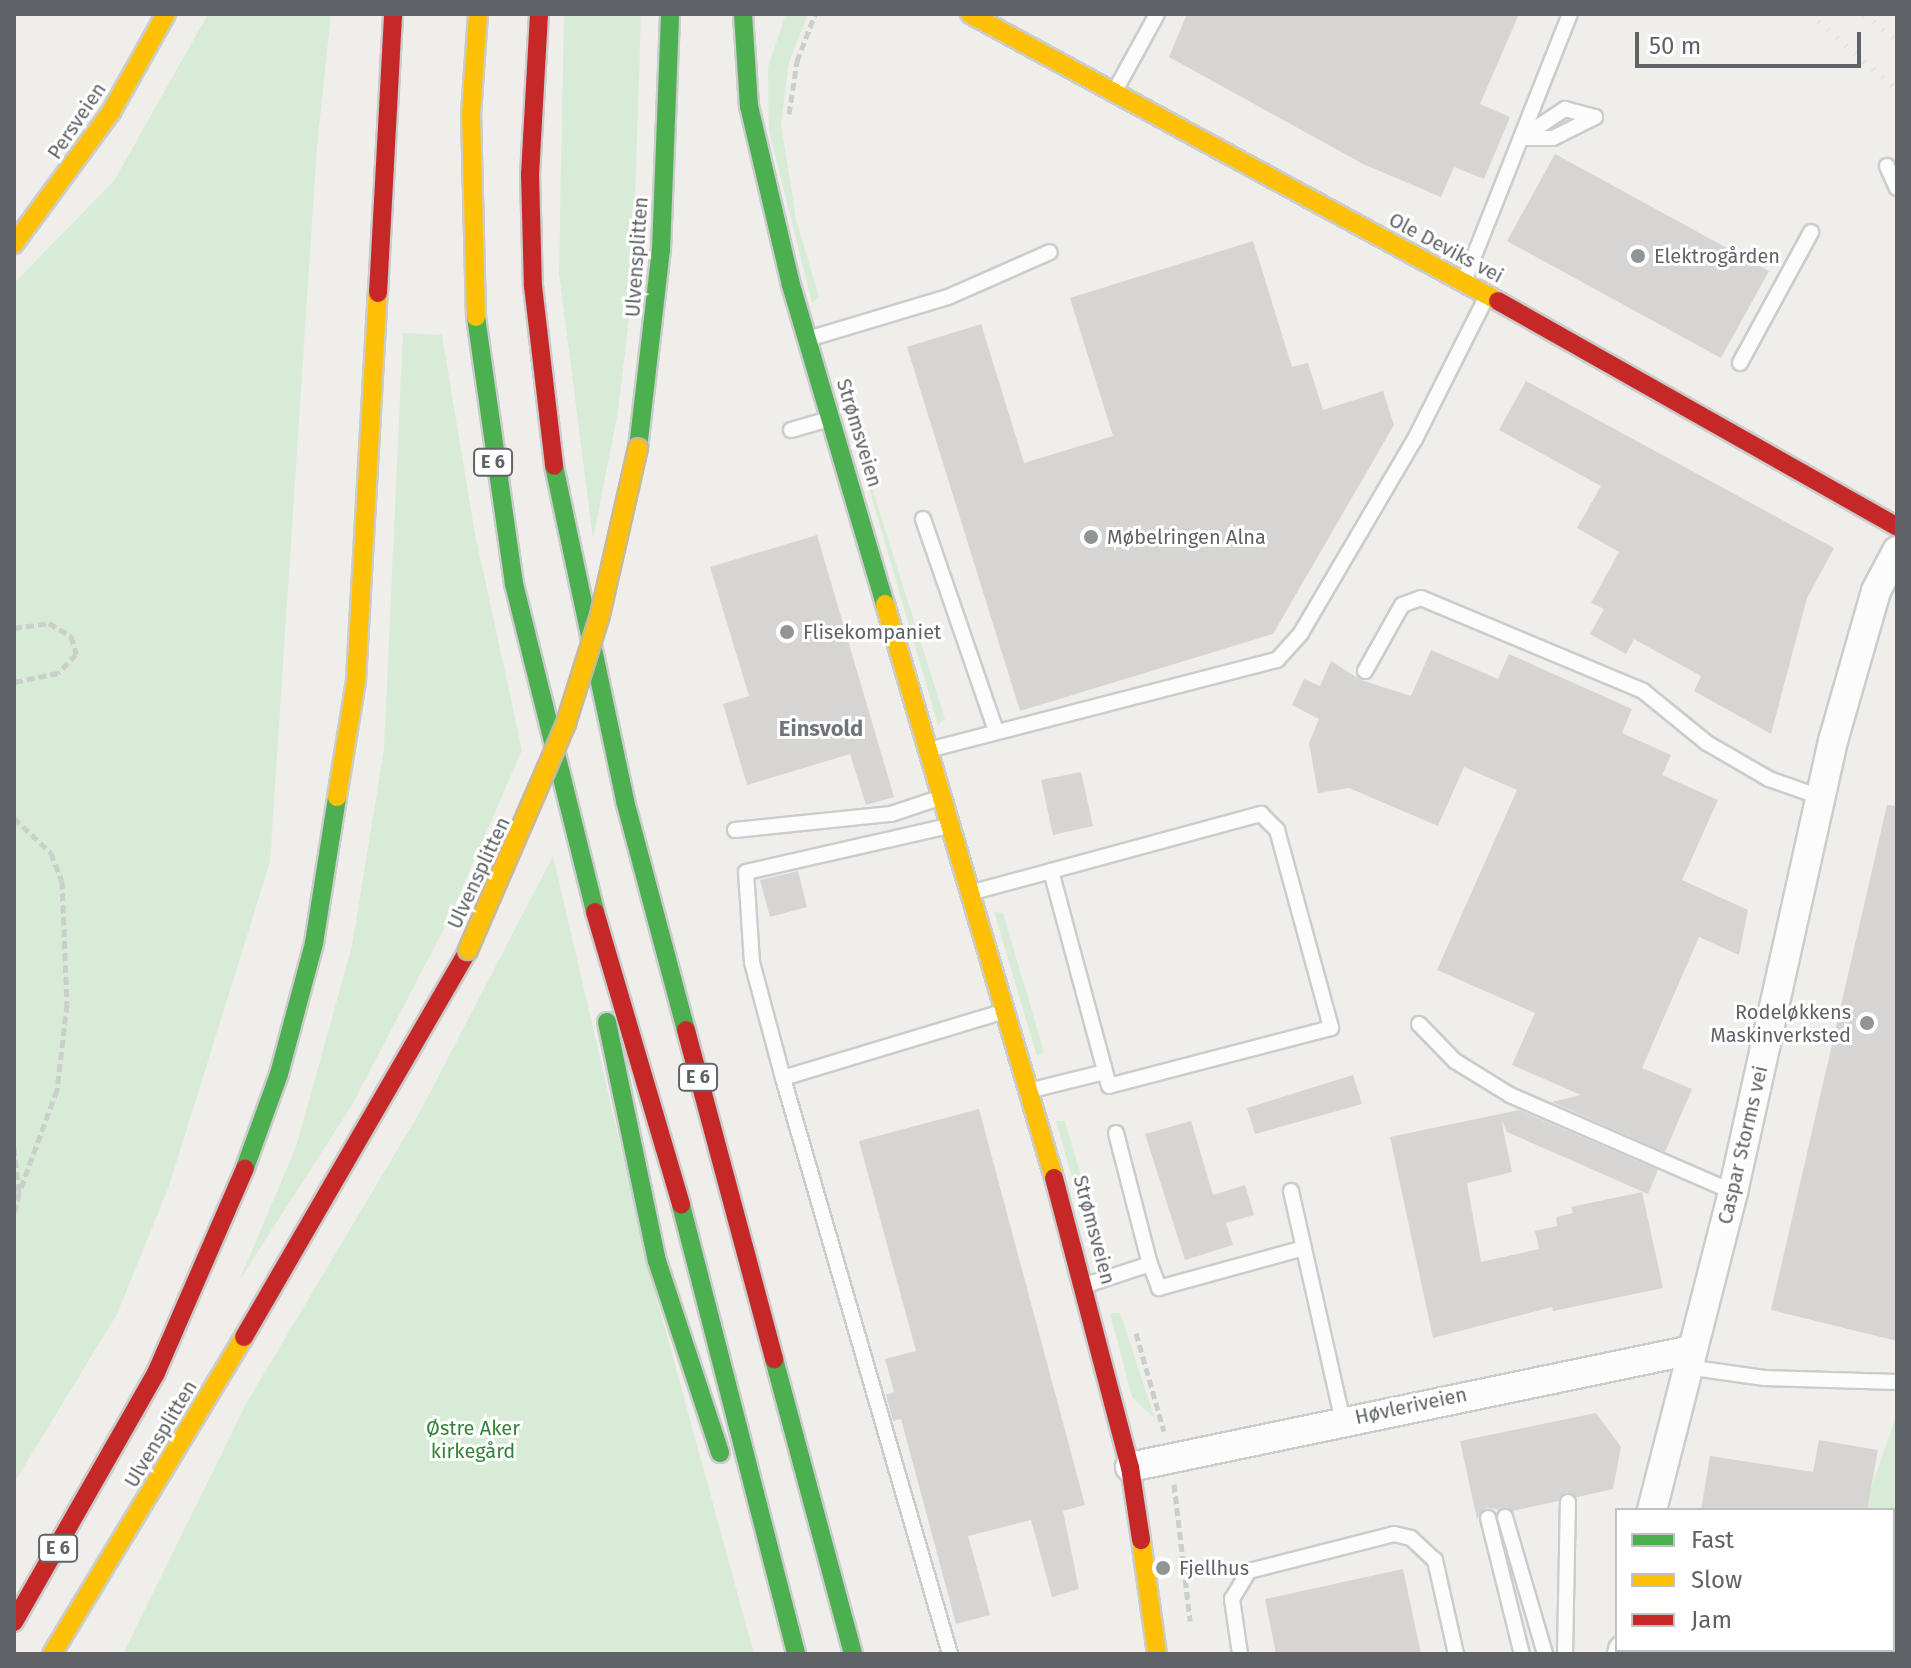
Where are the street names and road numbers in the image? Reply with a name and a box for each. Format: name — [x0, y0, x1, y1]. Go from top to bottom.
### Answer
street label: Persveien — [43, 78, 111, 164]
street label: Ulvensplitten — [621, 196, 653, 318]
street label: Ole Deviks vei — [1385, 208, 1507, 288]
street label: Strømsveien — [831, 376, 887, 490]
road number: E 6 — [473, 448, 513, 476]
street label: Ulvensplitten — [443, 813, 515, 933]
road number: E 6 — [678, 1063, 718, 1091]
street label: Caspar Storms vei — [1713, 1063, 1773, 1227]
street label: Strømsveien — [1068, 1173, 1120, 1287]
street label: Ulvensplitten — [120, 1376, 202, 1492]
street label: Høvleriveien — [1353, 1382, 1469, 1430]
road number: E 6 — [38, 1534, 78, 1562]

